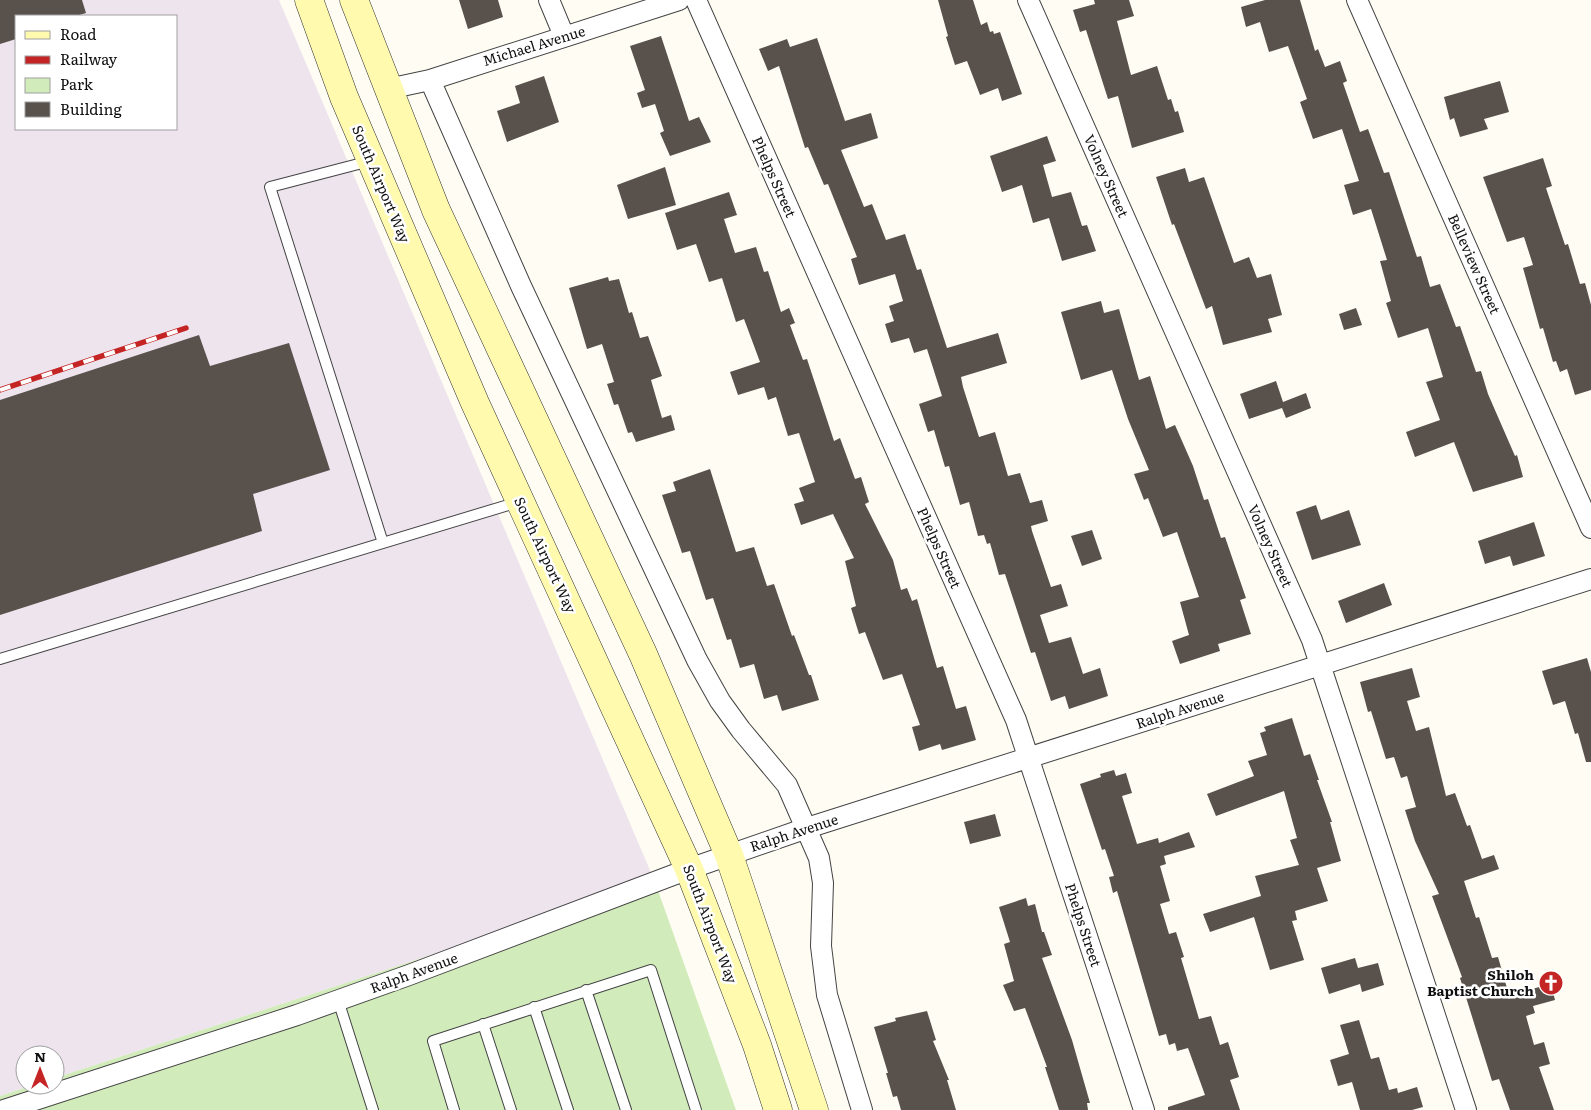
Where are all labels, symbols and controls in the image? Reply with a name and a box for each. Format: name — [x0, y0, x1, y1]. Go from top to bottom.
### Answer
legend — [15, 15, 178, 130]
street label: Michael Avenue — [480, 20, 587, 70]
text: Road — [60, 22, 96, 45]
text: Railway — [60, 47, 118, 70]
text: Park — [60, 72, 94, 95]
text: Building — [60, 97, 122, 120]
street label: South Airport Way — [348, 122, 416, 246]
street label: Volney Street — [1080, 131, 1134, 220]
street label: Phelps Street — [748, 133, 802, 221]
street label: Belleview Street — [1444, 210, 1506, 317]
street label: South Airport Way — [510, 493, 582, 617]
street label: Volney Street — [1244, 501, 1298, 590]
street label: Phelps Street — [913, 504, 967, 592]
street label: Ralph Avenue — [1133, 685, 1226, 733]
street label: Ralph Avenue — [747, 808, 840, 856]
street label: South Airport Way — [679, 861, 743, 987]
street label: Phelps Street — [1061, 880, 1107, 969]
street label: Ralph Avenue — [367, 947, 460, 997]
place label: Shiloh Baptist Church — [1427, 964, 1534, 1000]
church icon: Shiloh Baptist Church — [1538, 970, 1564, 996]
north arrow — [15, 1045, 65, 1095]
text: N — [34, 1046, 46, 1066]

